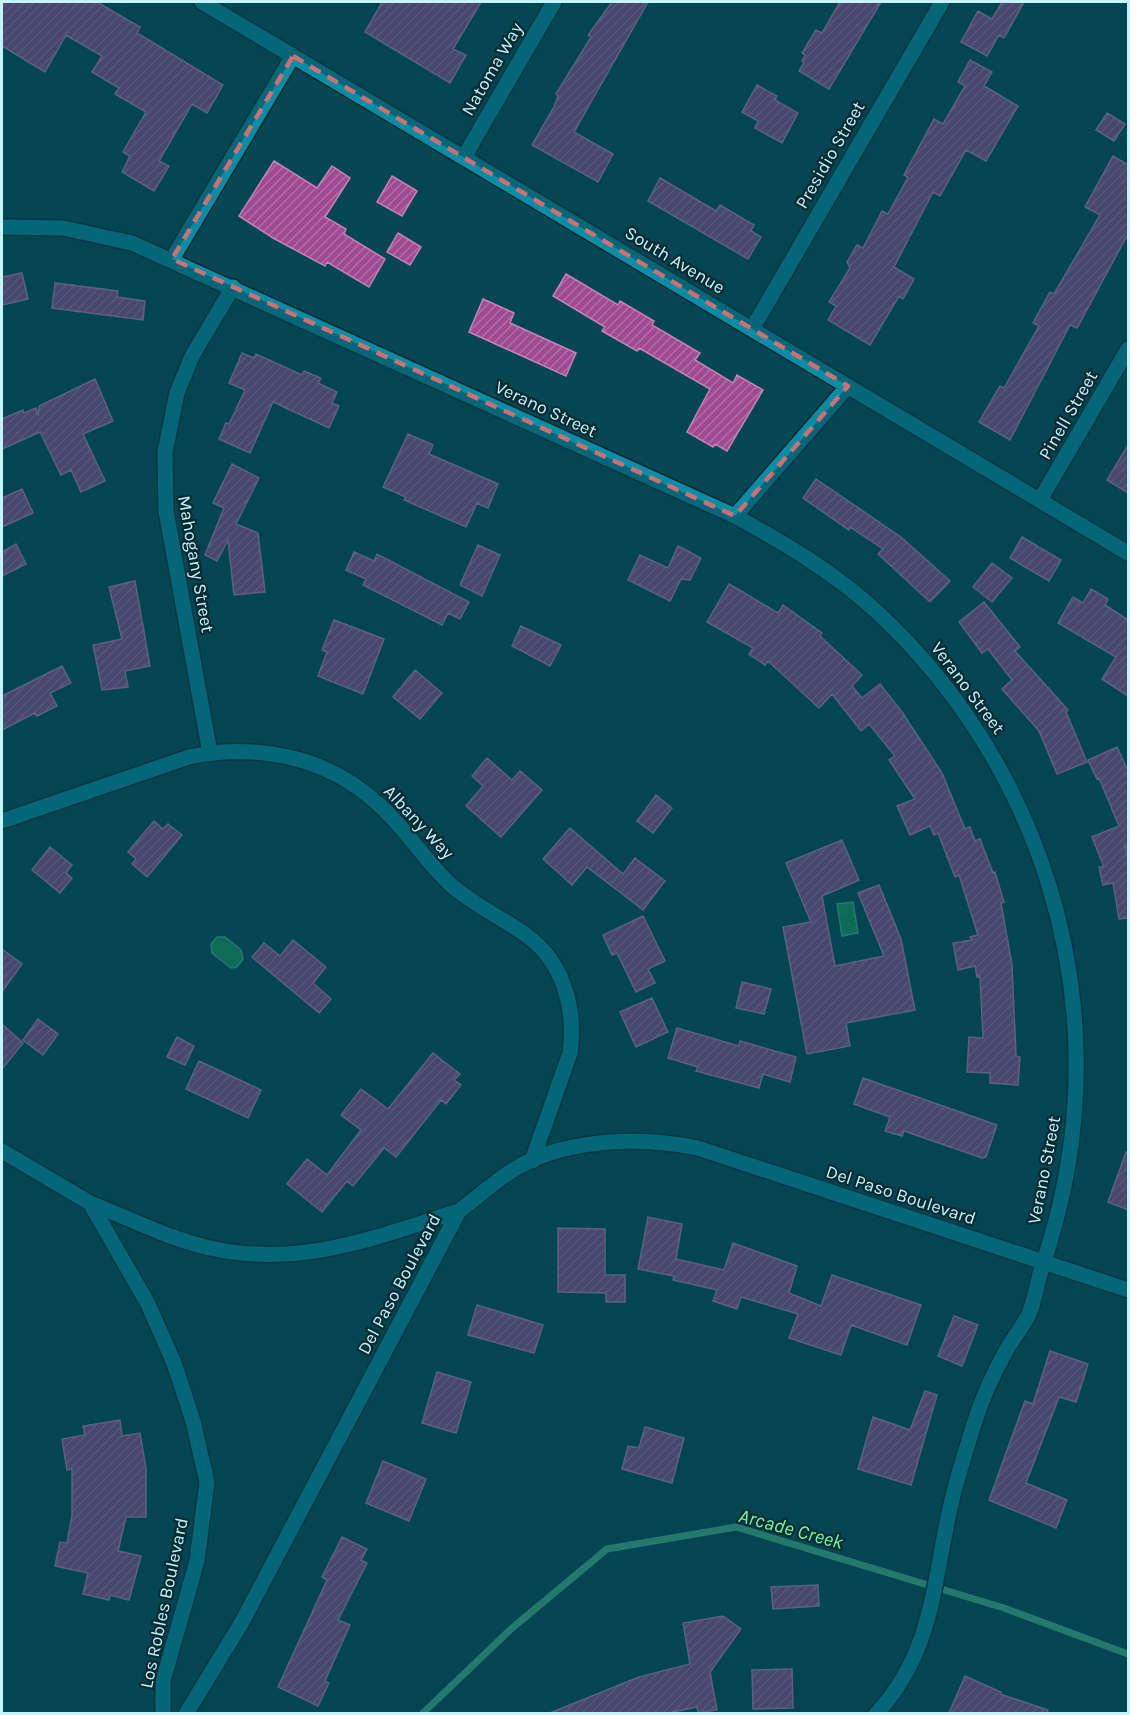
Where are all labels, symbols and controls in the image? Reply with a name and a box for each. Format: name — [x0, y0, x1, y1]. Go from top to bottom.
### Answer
street label: Natoma Way — [457, 18, 528, 119]
street label: Presidio Street — [790, 97, 870, 213]
street label: South Avenue — [621, 222, 729, 298]
street label: Pinell Street — [1034, 366, 1102, 463]
street label: Verano Street — [492, 376, 601, 442]
street label: Mahogany Street — [173, 494, 219, 635]
street label: Verano Street — [926, 638, 1010, 739]
street label: Albany Way — [379, 780, 459, 864]
street label: Verano Street — [1023, 1114, 1065, 1226]
street label: Del Paso Boulevard — [823, 1160, 979, 1230]
street label: Del Paso Boulevard — [353, 1210, 445, 1358]
water label: Arcade Creek — [736, 1504, 847, 1554]
street label: Los Robles Boulevard — [135, 1516, 193, 1690]

